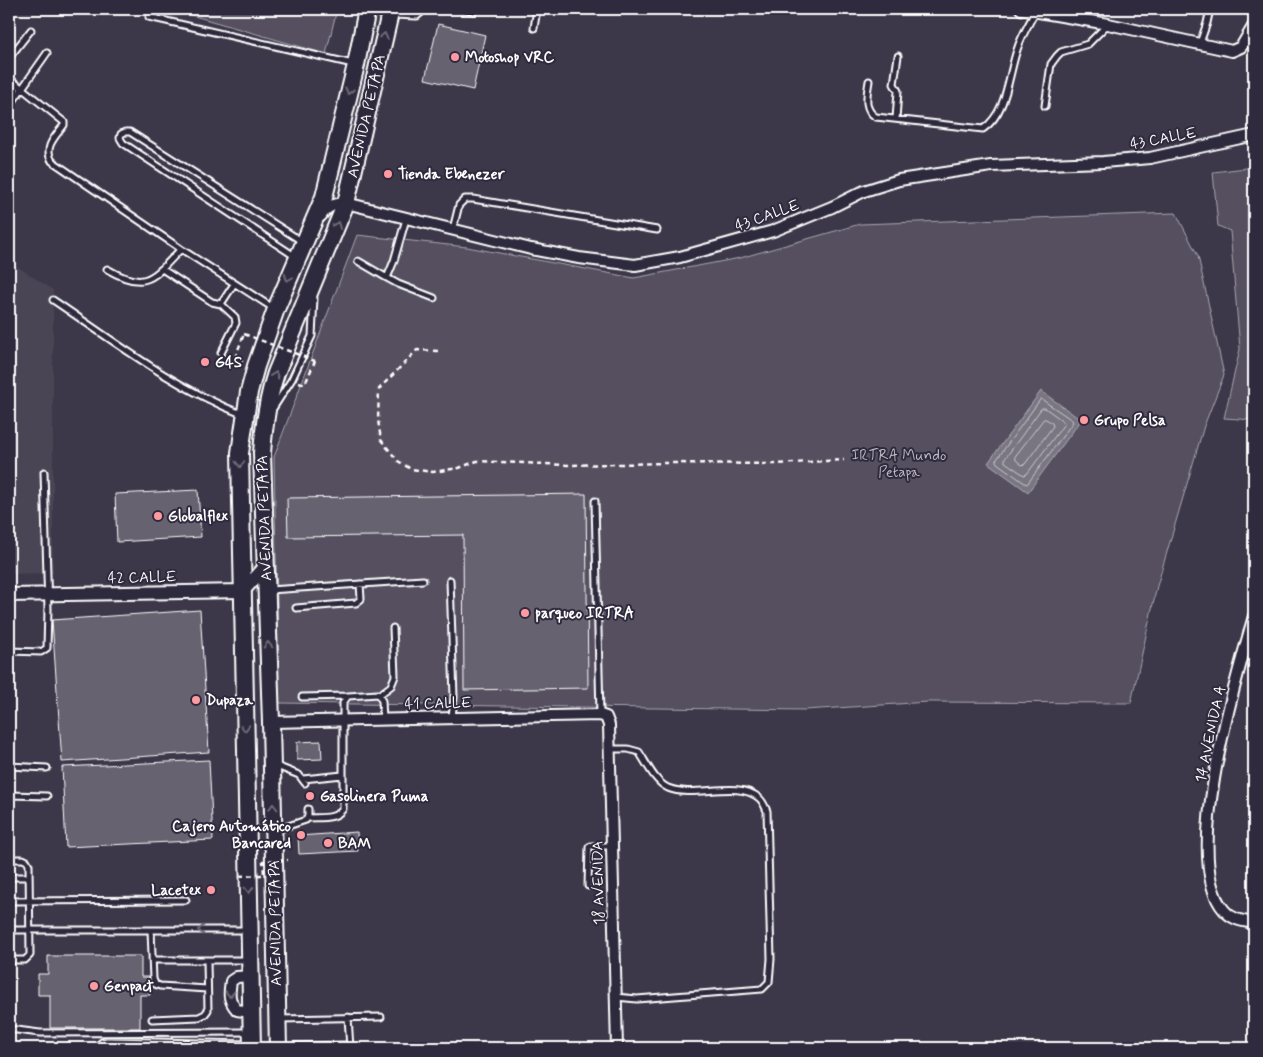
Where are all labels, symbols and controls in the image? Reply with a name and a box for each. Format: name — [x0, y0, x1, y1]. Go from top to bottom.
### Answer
one-way arrow — [378, 31, 389, 40]
place label: Motoshop VRC — [465, 48, 554, 68]
marker: Motoshop VRC — [449, 51, 461, 63]
street label: AVENIDA PETAPA — [343, 53, 391, 180]
one-way arrow — [344, 86, 355, 95]
street label: 43 CALLE — [1128, 123, 1198, 155]
place label: Tienda Ebenezer — [398, 165, 505, 185]
marker: Tienda Ebenezer — [382, 168, 394, 180]
street label: 43 CALLE — [732, 195, 803, 236]
one-way arrow — [331, 221, 341, 230]
one-way arrow — [284, 273, 294, 281]
place label: G4S — [215, 353, 242, 373]
marker: G4S — [199, 356, 211, 368]
one-way arrow — [269, 371, 279, 380]
place label: Grupo Pelsa — [1094, 411, 1166, 431]
marker: Grupo Pelsa — [1078, 414, 1090, 426]
park label: IRTRA Mundo Petapa — [851, 446, 947, 483]
street label: AVENIDA PETAPA — [253, 455, 277, 581]
one-way arrow — [235, 460, 245, 468]
place label: Globalflex — [168, 507, 229, 527]
marker: Globalflex — [152, 510, 164, 522]
street label: 42 CALLE — [108, 567, 177, 589]
place label: parqueo IRTRA — [535, 604, 634, 624]
marker: parqueo IRTRA — [519, 607, 531, 619]
one-way arrow — [263, 640, 273, 648]
street label: 14 AVENIDA A — [1191, 684, 1231, 785]
place label: Dupaza — [206, 691, 254, 711]
street label: 41 CALLE — [404, 693, 472, 715]
marker: Dupaza — [190, 694, 202, 706]
one-way arrow — [240, 724, 251, 732]
place label: Gasolinera Puma — [320, 787, 429, 807]
marker: Gasolinera Puma — [304, 790, 316, 802]
one-way arrow — [267, 803, 278, 811]
place label: Cajero Automático Bancared — [172, 817, 292, 854]
marker: Cajero Automático Bancared — [295, 829, 307, 841]
place label: BAM — [338, 834, 371, 854]
marker: BAM — [322, 837, 334, 849]
street label: 18 AVENIDA — [588, 841, 610, 925]
street label: AVENIDA PETAPA — [265, 860, 287, 986]
place label: Lacetex — [151, 881, 202, 901]
marker: Lacetex — [205, 884, 217, 896]
one-way arrow — [243, 886, 254, 894]
one-way arrow — [196, 925, 204, 935]
place label: Genpact — [104, 977, 154, 997]
marker: Genpact — [88, 980, 100, 992]
one-way arrow — [225, 990, 236, 998]

